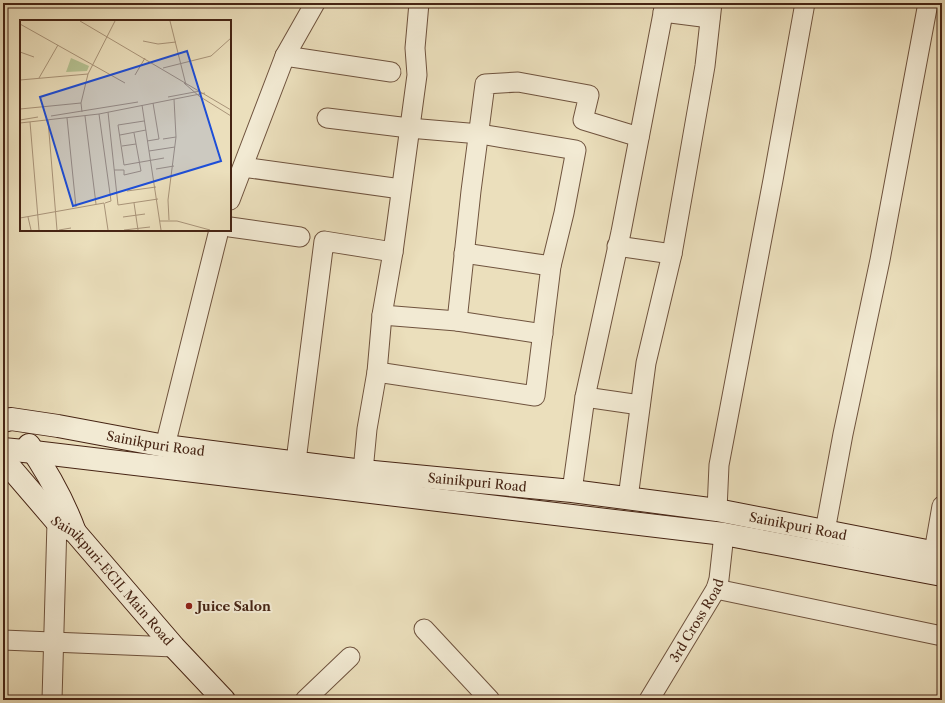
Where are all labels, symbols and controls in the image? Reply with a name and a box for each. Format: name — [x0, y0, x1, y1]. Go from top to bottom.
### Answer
inset map — [20, 20, 231, 231]
street label: Sainikpuri Road — [105, 427, 206, 459]
street label: Sainikpuri Road — [427, 469, 528, 495]
street label: Sainikpuri Road — [748, 508, 848, 543]
street label: Sainikpuri-ECIL Main Road — [47, 513, 177, 649]
street label: 3rd Cross Road — [666, 577, 727, 665]
place label: Juice Salon — [195, 598, 271, 614]
marker: Juice Salon — [184, 601, 194, 611]

